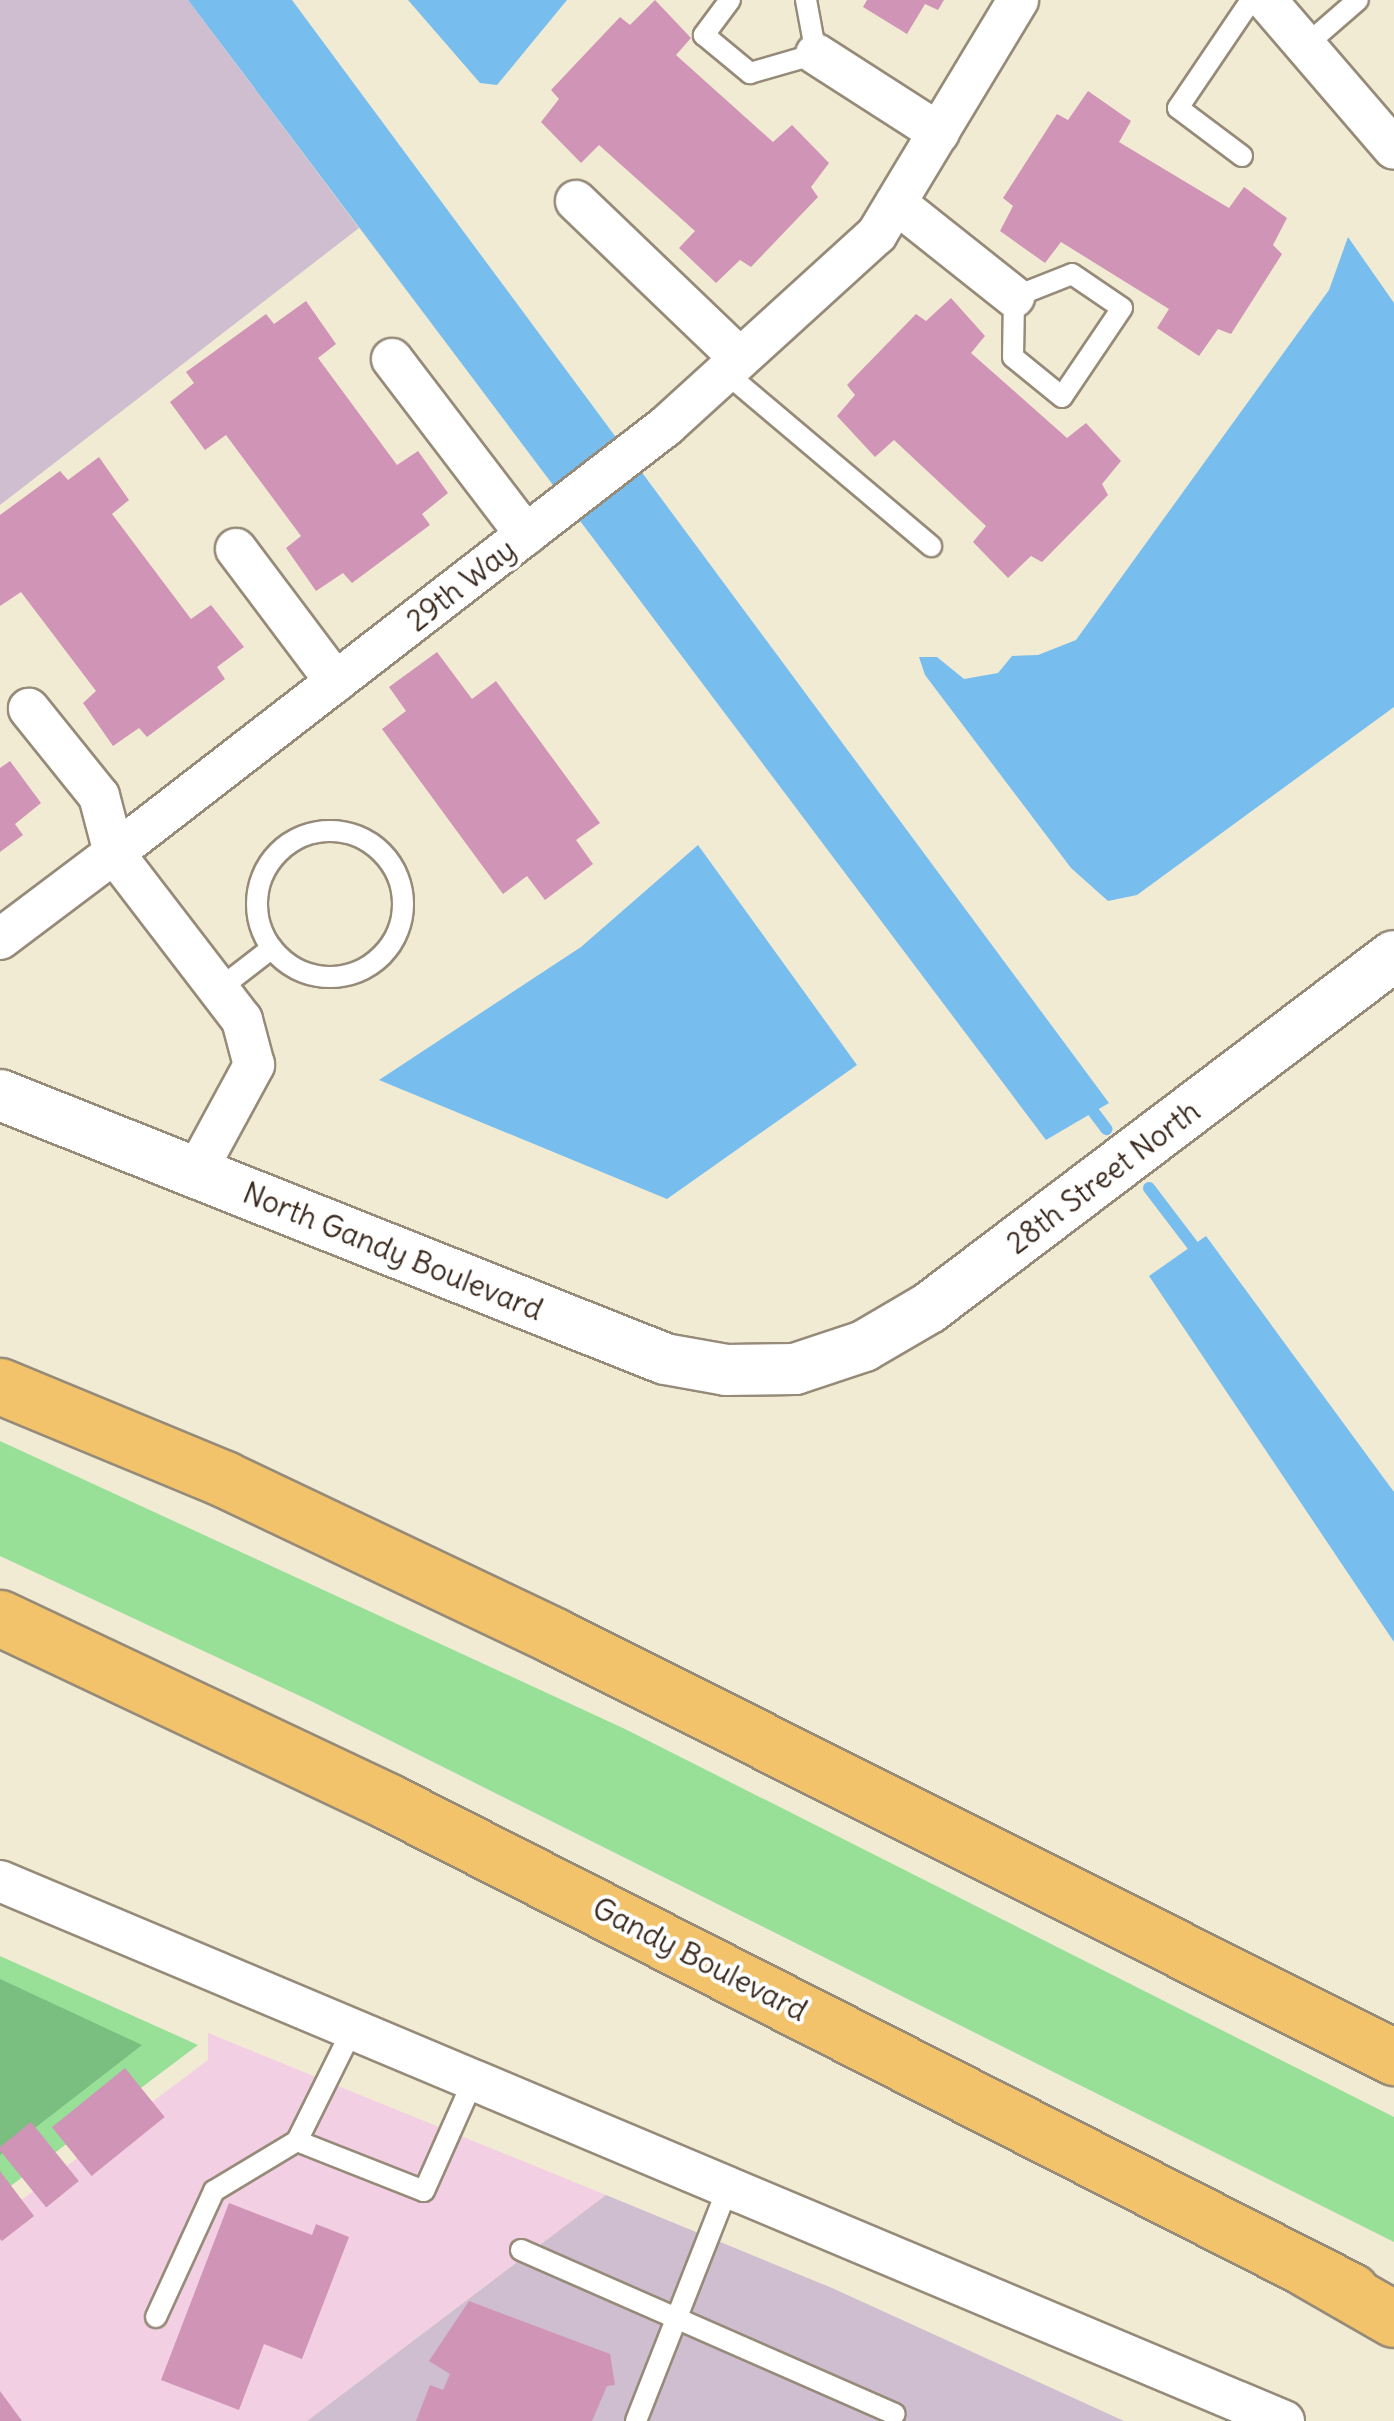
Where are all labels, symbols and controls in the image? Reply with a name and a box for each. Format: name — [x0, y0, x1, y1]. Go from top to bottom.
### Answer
street label: 29th Way — [399, 531, 523, 639]
street label: 28th Street North — [999, 1093, 1207, 1261]
street label: North Gandy Boulevard — [238, 1174, 548, 1328]
street label: Gandy Boulevard — [587, 1889, 813, 2029]

